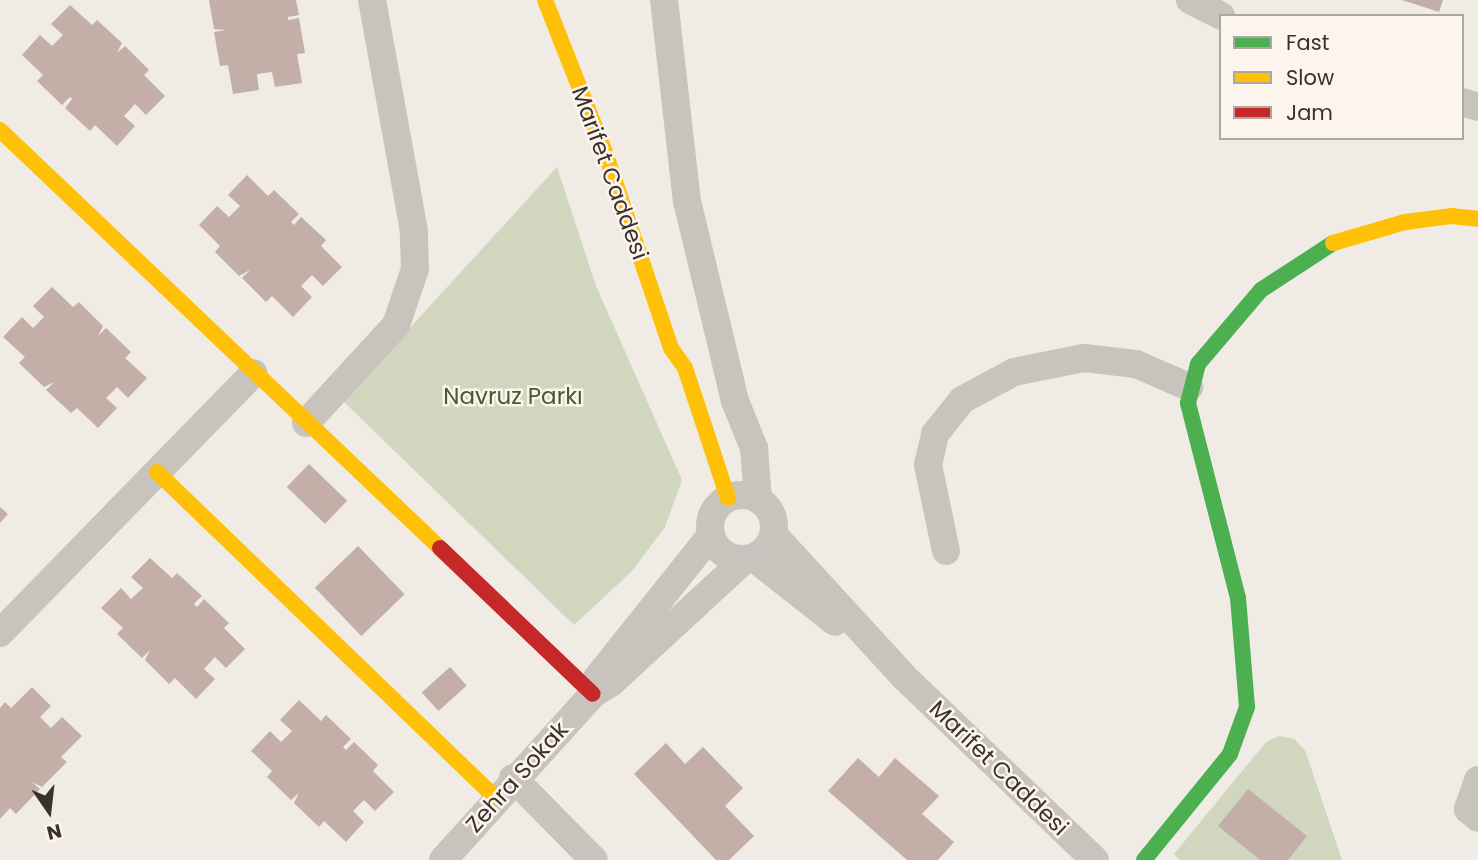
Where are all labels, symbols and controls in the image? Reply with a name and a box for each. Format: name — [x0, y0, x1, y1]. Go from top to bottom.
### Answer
legend — [1219, 14, 1464, 140]
text: Fast — [1286, 28, 1329, 57]
text: Slow — [1286, 63, 1334, 92]
street label: Marifet Caddesi — [566, 83, 654, 263]
text: Jam — [1286, 98, 1333, 127]
park label: Navruz Parkı — [443, 382, 583, 410]
street label: Marifet Caddesi — [924, 695, 1074, 841]
street label: Zehra Sokak — [460, 716, 574, 838]
north arrow — [14, 776, 84, 846]
text: N — [44, 817, 64, 847]

